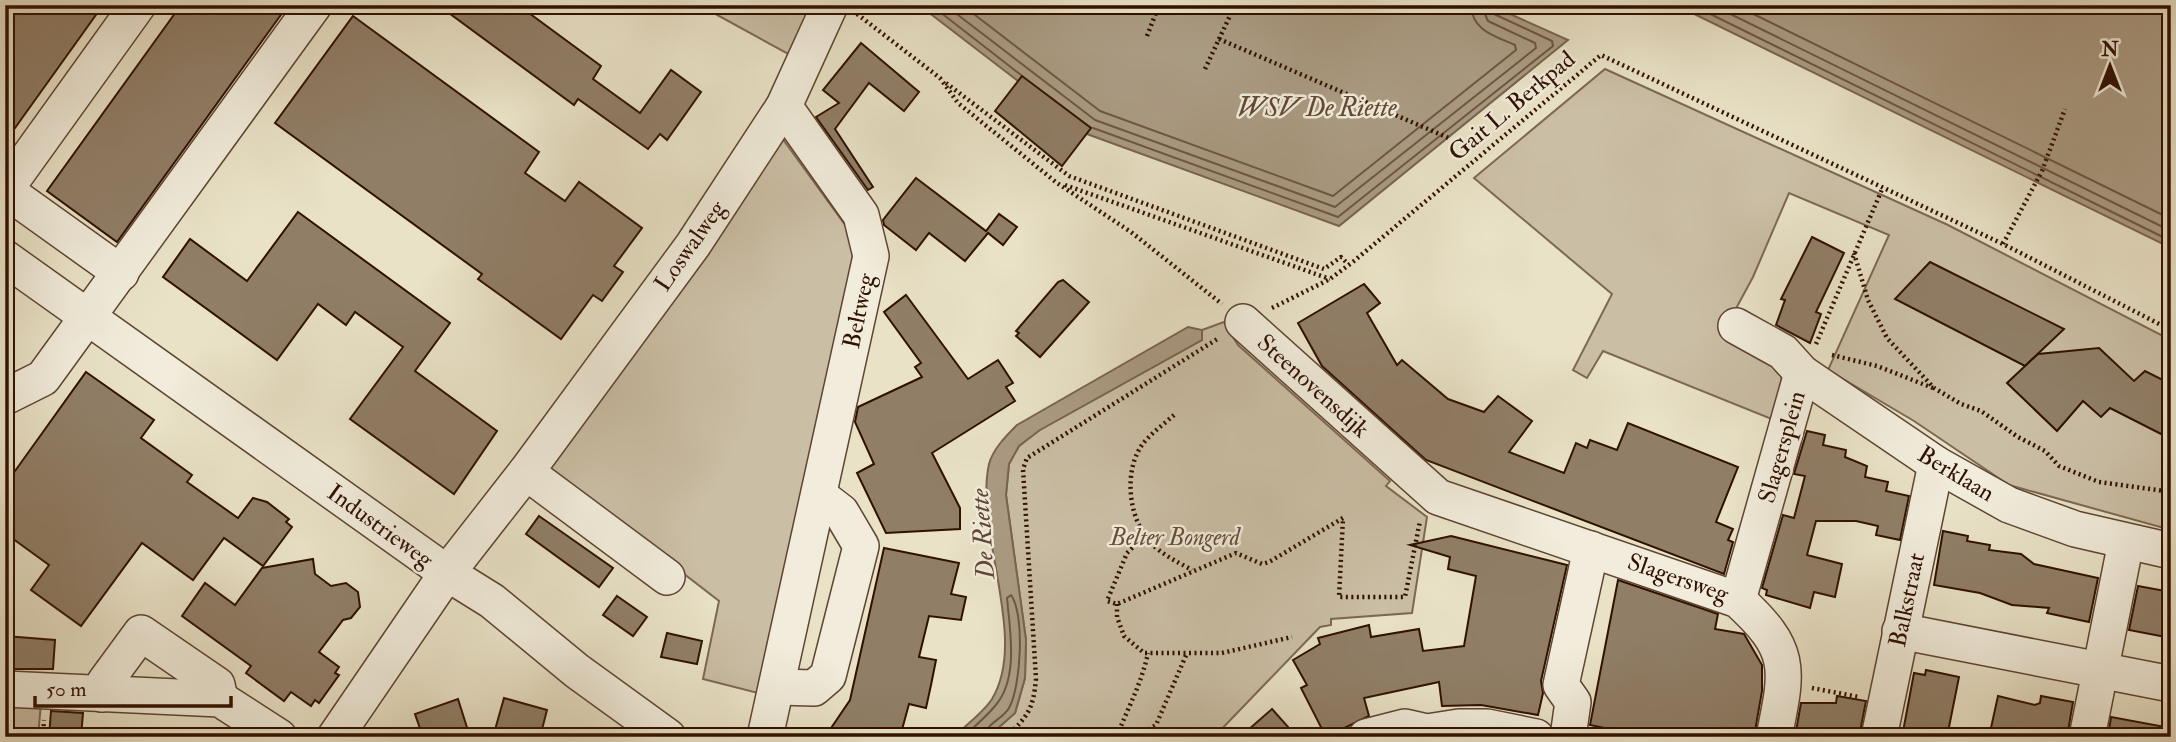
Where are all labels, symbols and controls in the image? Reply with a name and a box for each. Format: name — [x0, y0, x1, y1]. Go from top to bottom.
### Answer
north arrow — [2074, 32, 2144, 102]
text: N — [2100, 38, 2119, 62]
street label: Gait L. Berkpad — [1442, 44, 1582, 168]
water label: WSV De Riette — [1237, 92, 1397, 124]
street label: Loswalweg — [647, 193, 733, 298]
street label: Beltweg — [836, 269, 882, 351]
street label: Steenovensdijk — [1250, 327, 1376, 445]
street label: Slagersplein — [1751, 387, 1813, 507]
street label: Berklaan — [1912, 439, 2000, 509]
street label: Industrieweg — [321, 477, 440, 576]
water label: De Riette — [964, 487, 1002, 581]
park label: Belter Bongerd — [1109, 522, 1242, 553]
street label: Slagersweg — [1623, 546, 1734, 610]
street label: Balkstraat — [1882, 550, 1932, 650]
scale bar — [35, 665, 231, 709]
text: 50 m — [46, 676, 87, 703]

